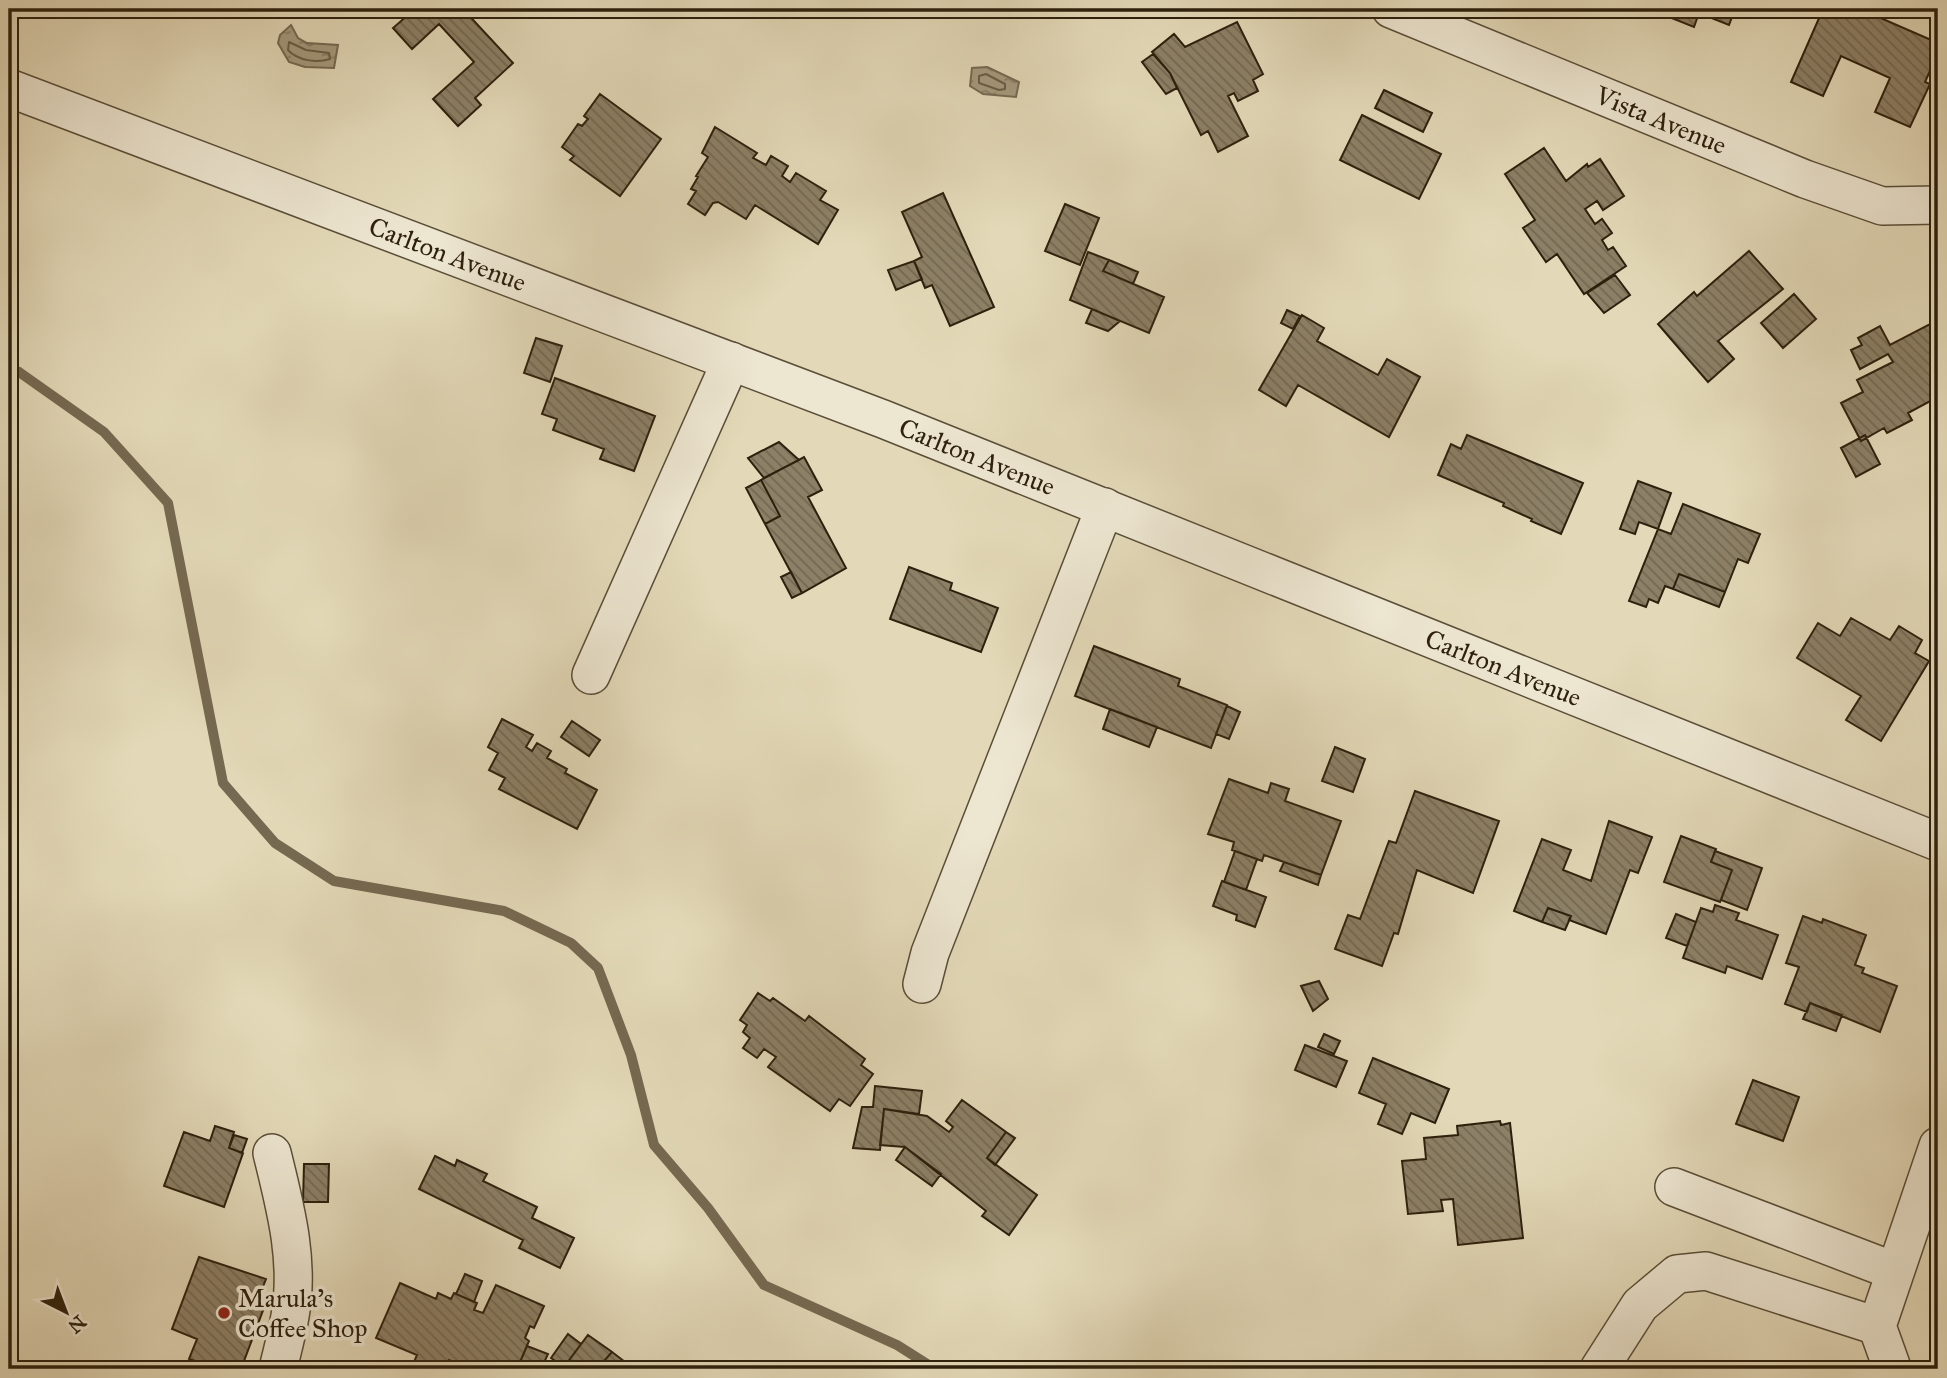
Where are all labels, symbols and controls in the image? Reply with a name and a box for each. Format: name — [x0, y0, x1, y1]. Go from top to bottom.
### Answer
street label: Vista Avenue — [1590, 78, 1731, 161]
street label: Carlton Avenue — [365, 210, 531, 298]
street label: Carlton Avenue — [894, 411, 1060, 502]
street label: Carlton Avenue — [1421, 622, 1586, 713]
north arrow — [32, 1276, 102, 1346]
place label: Marula's Coffee Shop — [238, 1282, 367, 1344]
marker: Marula's Coffee Shop — [216, 1305, 232, 1321]
text: N — [63, 1310, 91, 1338]

